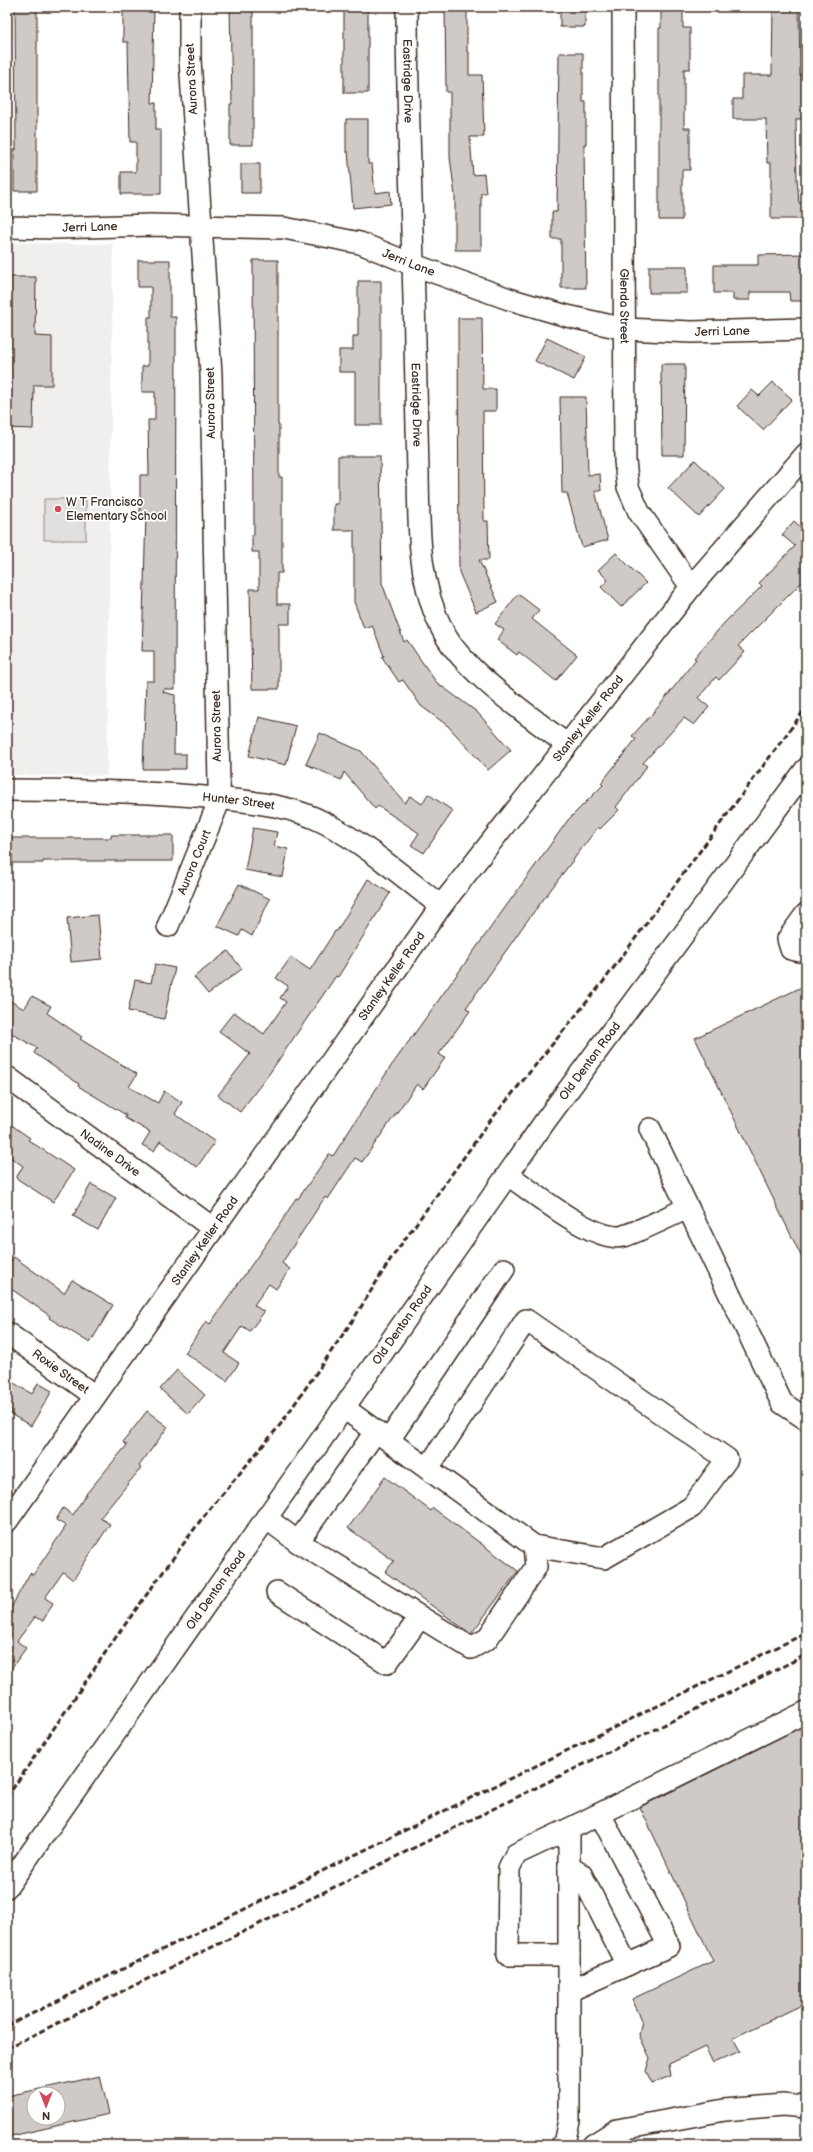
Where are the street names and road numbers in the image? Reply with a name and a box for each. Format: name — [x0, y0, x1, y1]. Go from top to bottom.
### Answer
street label: Eastridge Drive — [400, 39, 416, 123]
street label: Aurora Street — [183, 43, 201, 115]
street label: Jerri Lane — [62, 219, 118, 235]
street label: Jerri Lane — [380, 245, 437, 279]
street label: Glenda Street — [617, 268, 632, 344]
street label: Jerri Lane — [695, 323, 750, 339]
street label: Eastridge Drive — [408, 363, 425, 447]
street label: Aurora Street — [203, 367, 219, 439]
street label: Stanley Keller Road — [550, 672, 626, 765]
street label: Aurora Street — [209, 690, 225, 762]
street label: Hunter Street — [202, 789, 276, 813]
street label: Aurora Court — [174, 827, 214, 897]
street label: Stanley Keller Road — [355, 929, 428, 1023]
street label: Old Denton Road — [556, 1019, 624, 1103]
street label: Nadine Drive — [77, 1126, 143, 1180]
street label: Stanley Keller Road — [168, 1193, 241, 1288]
street label: Old Denton Road — [369, 1282, 435, 1368]
street label: Roxie Street — [29, 1346, 92, 1397]
street label: Old Denton Road — [183, 1547, 249, 1633]

